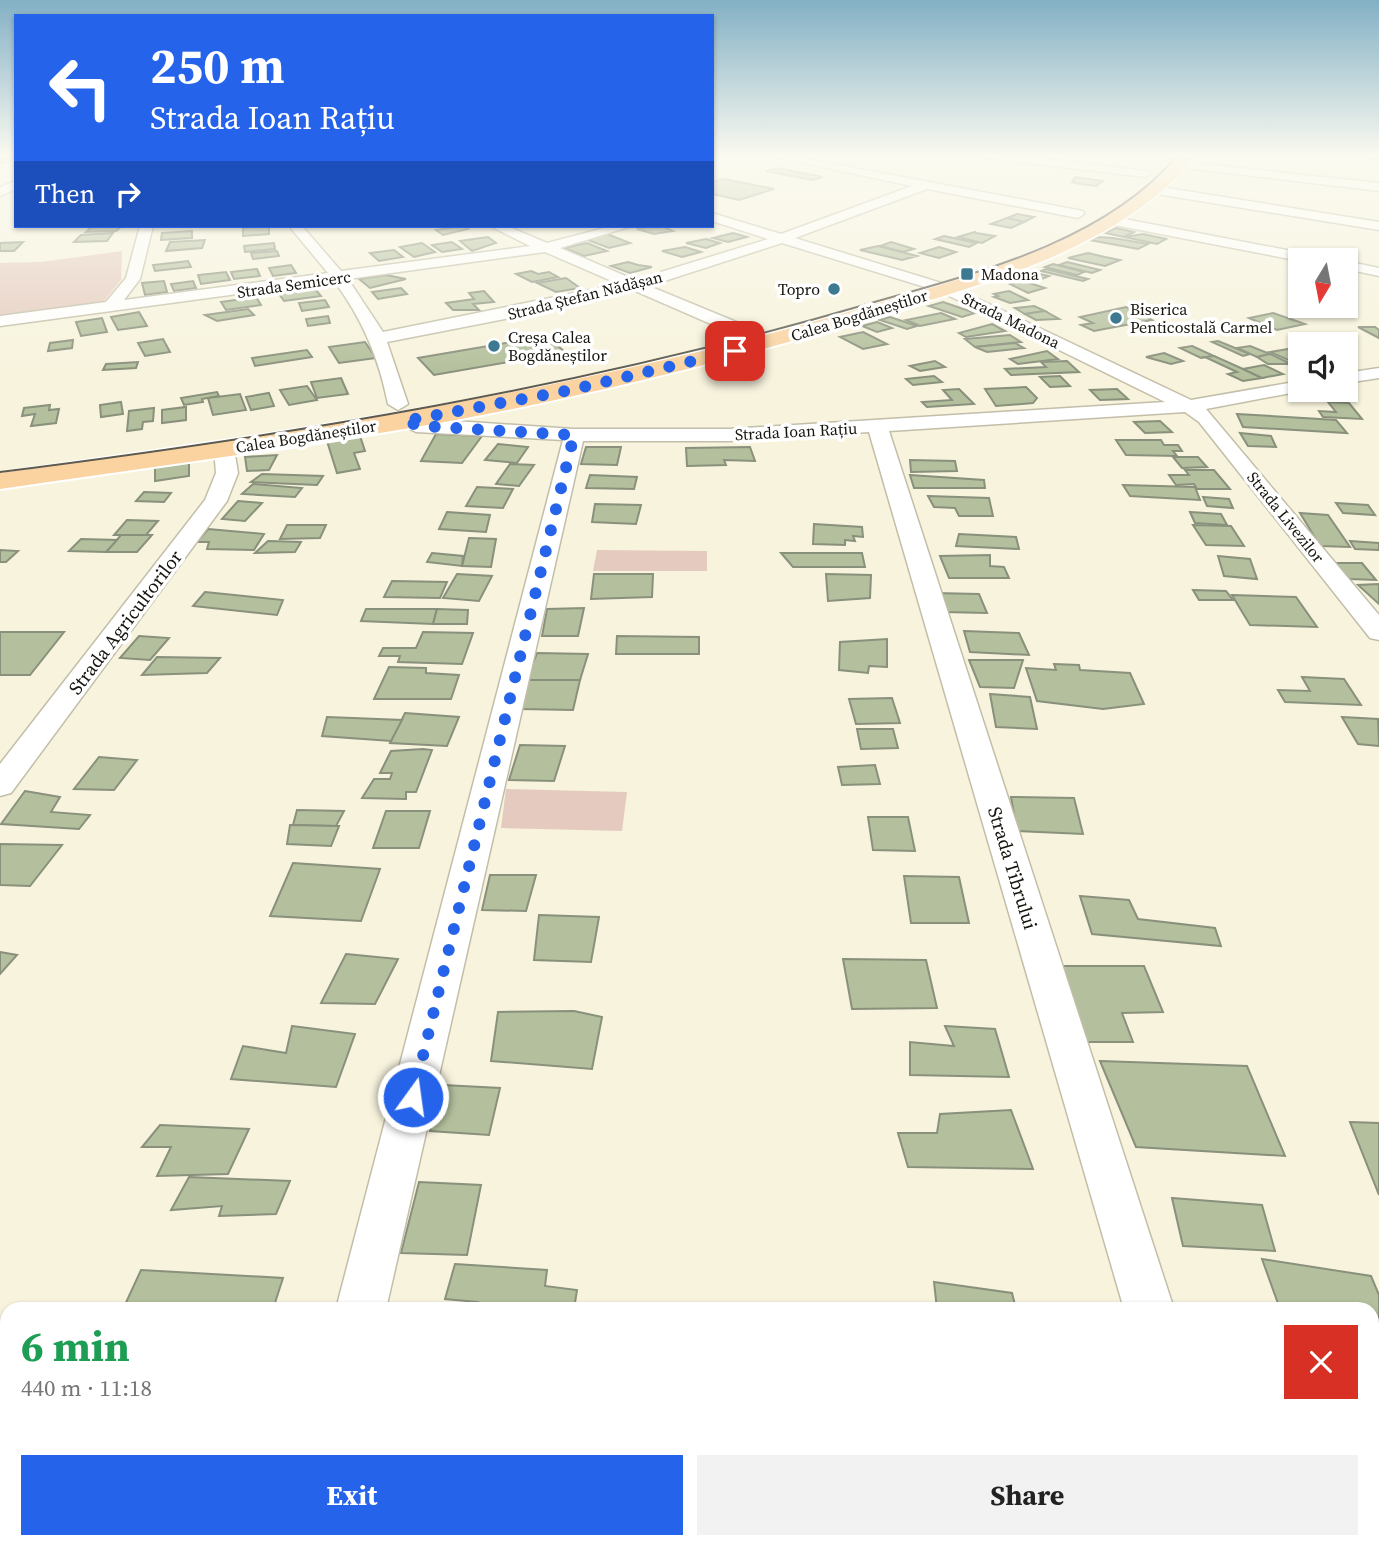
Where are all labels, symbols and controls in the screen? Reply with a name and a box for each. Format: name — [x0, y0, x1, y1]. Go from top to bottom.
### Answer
text: 250 m — [150, 32, 285, 99]
icon: left — [35, 42, 126, 133]
text: Strada Ioan Rațiu — [150, 96, 395, 140]
icon: right — [109, 175, 147, 213]
text: Then — [35, 176, 95, 212]
north arrow — [1288, 248, 1358, 318]
map controls — [1288, 248, 1358, 402]
place label: Madona — [981, 263, 1040, 285]
street label: Strada Semicerc — [236, 265, 352, 303]
street label: Strada Ștefan Nădășan — [505, 265, 665, 325]
marker: Madona — [959, 266, 975, 282]
place label: Topro — [778, 278, 820, 300]
marker: Topro — [826, 281, 842, 297]
street label: Calea Bogdăneștilor — [788, 284, 930, 346]
street label: Strada Madona — [958, 287, 1065, 354]
place label: Biserica Penticostală Carmel — [1130, 298, 1273, 338]
marker: Biserica Penticostală Carmel — [1108, 310, 1124, 326]
pin — [705, 321, 765, 381]
place label: Creșa Calea Bogdăneștilor — [508, 326, 607, 366]
icon: arrive — [716, 332, 754, 370]
button: sound — [1288, 332, 1358, 402]
marker: Creșa Calea Bogdăneștilor — [486, 338, 502, 354]
street label: Calea Bogdăneștilor — [234, 414, 378, 458]
street label: Strada Ioan Rațiu — [734, 417, 858, 445]
street label: Strada Livezilor — [1242, 467, 1330, 567]
street label: Strada Agricultorilor — [62, 544, 188, 700]
street label: Strada Tibrului — [982, 803, 1044, 933]
position arrow — [376, 1060, 450, 1134]
text: 6 min — [21, 1317, 130, 1375]
button: close — [1284, 1325, 1358, 1399]
text: 440 m · 11:18 — [21, 1372, 152, 1404]
button: Exit — [21, 1455, 683, 1535]
button: Share — [697, 1455, 1358, 1535]

